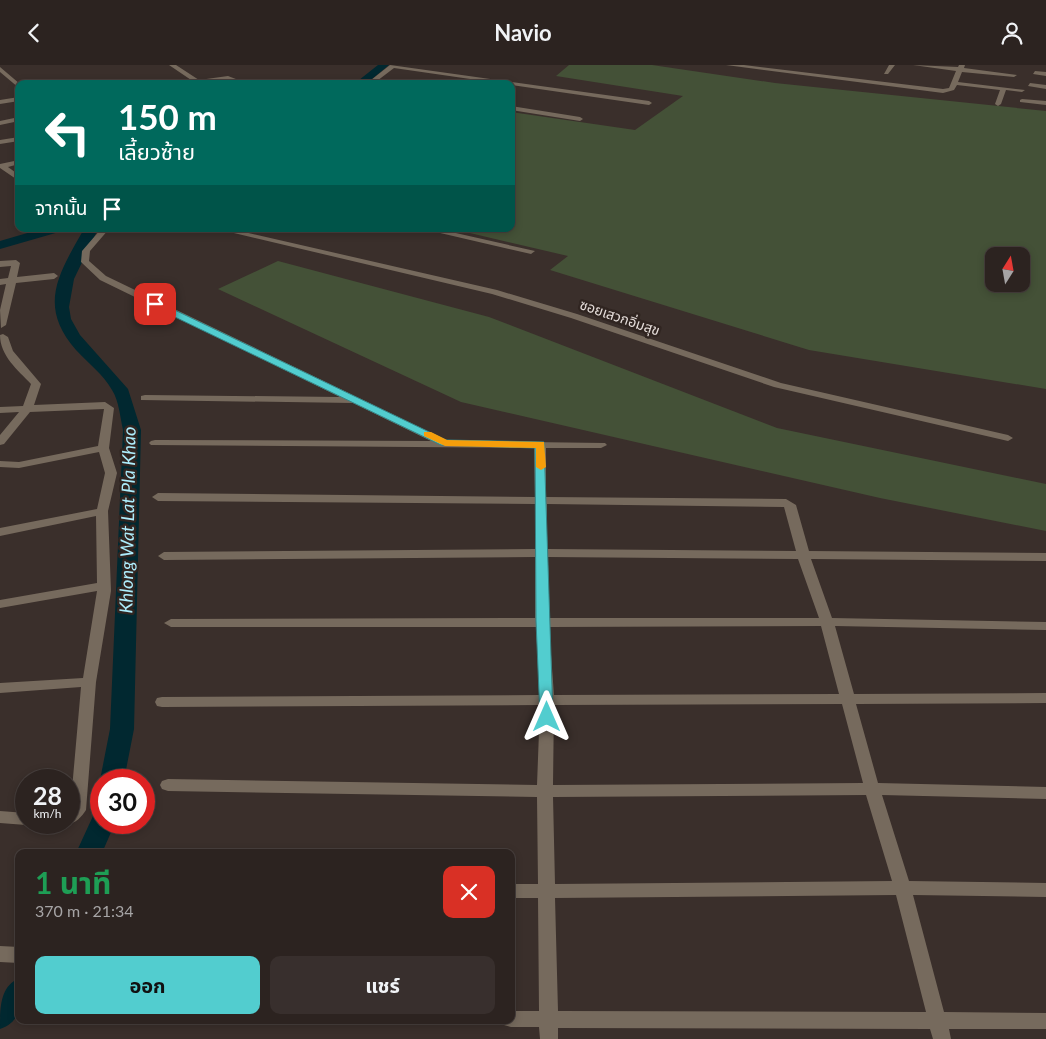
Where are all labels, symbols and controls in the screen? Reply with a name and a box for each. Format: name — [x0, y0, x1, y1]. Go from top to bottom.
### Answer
icon: back — [20, 19, 48, 47]
text: Navio — [494, 19, 552, 46]
icon: person — [998, 19, 1026, 47]
text: 150 m — [118, 95, 217, 137]
icon: left — [35, 100, 100, 165]
text: เลี้ยวซ้าย — [118, 138, 195, 165]
icon: arrive — [98, 195, 126, 223]
text: จากนั้น — [35, 196, 88, 219]
north arrow — [985, 247, 1030, 293]
map controls — [985, 247, 1030, 292]
pin — [134, 283, 176, 325]
icon: arrive — [141, 290, 169, 318]
street label: ซอยเสวกอิ่มสุข — [577, 295, 662, 340]
water label: Khlong Wat Lat Pla Khao — [114, 426, 140, 614]
position arrow — [520, 690, 572, 742]
speed limit sign: 30 — [90, 769, 155, 834]
text: 28 — [33, 780, 62, 810]
text: km/h — [33, 806, 62, 821]
text: 1 นาที — [35, 864, 111, 900]
button: close — [443, 866, 495, 918]
text: 370 m · 21:34 — [35, 901, 134, 920]
button: ออก — [35, 956, 260, 1014]
button: แชร์ — [270, 956, 495, 1014]

